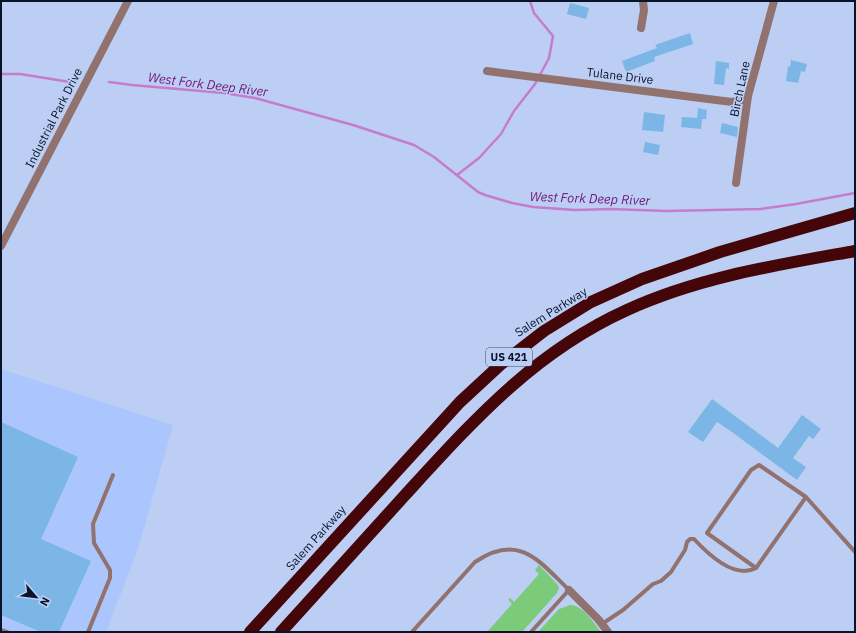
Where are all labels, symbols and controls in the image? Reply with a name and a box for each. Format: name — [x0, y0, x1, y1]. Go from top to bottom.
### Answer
street label: Birch Lane — [726, 59, 753, 118]
street label: Tulane Drive — [586, 64, 655, 87]
street label: Industrial Park Drive — [22, 65, 85, 170]
water label: West Fork Deep River — [147, 69, 270, 100]
water label: West Fork Deep River — [529, 188, 652, 209]
street label: Salem Parkway — [512, 283, 590, 340]
road number: US 421 — [486, 348, 532, 366]
street label: Salem Parkway — [283, 502, 349, 573]
north arrow — [16, 577, 56, 617]
text: N — [37, 595, 53, 609]

